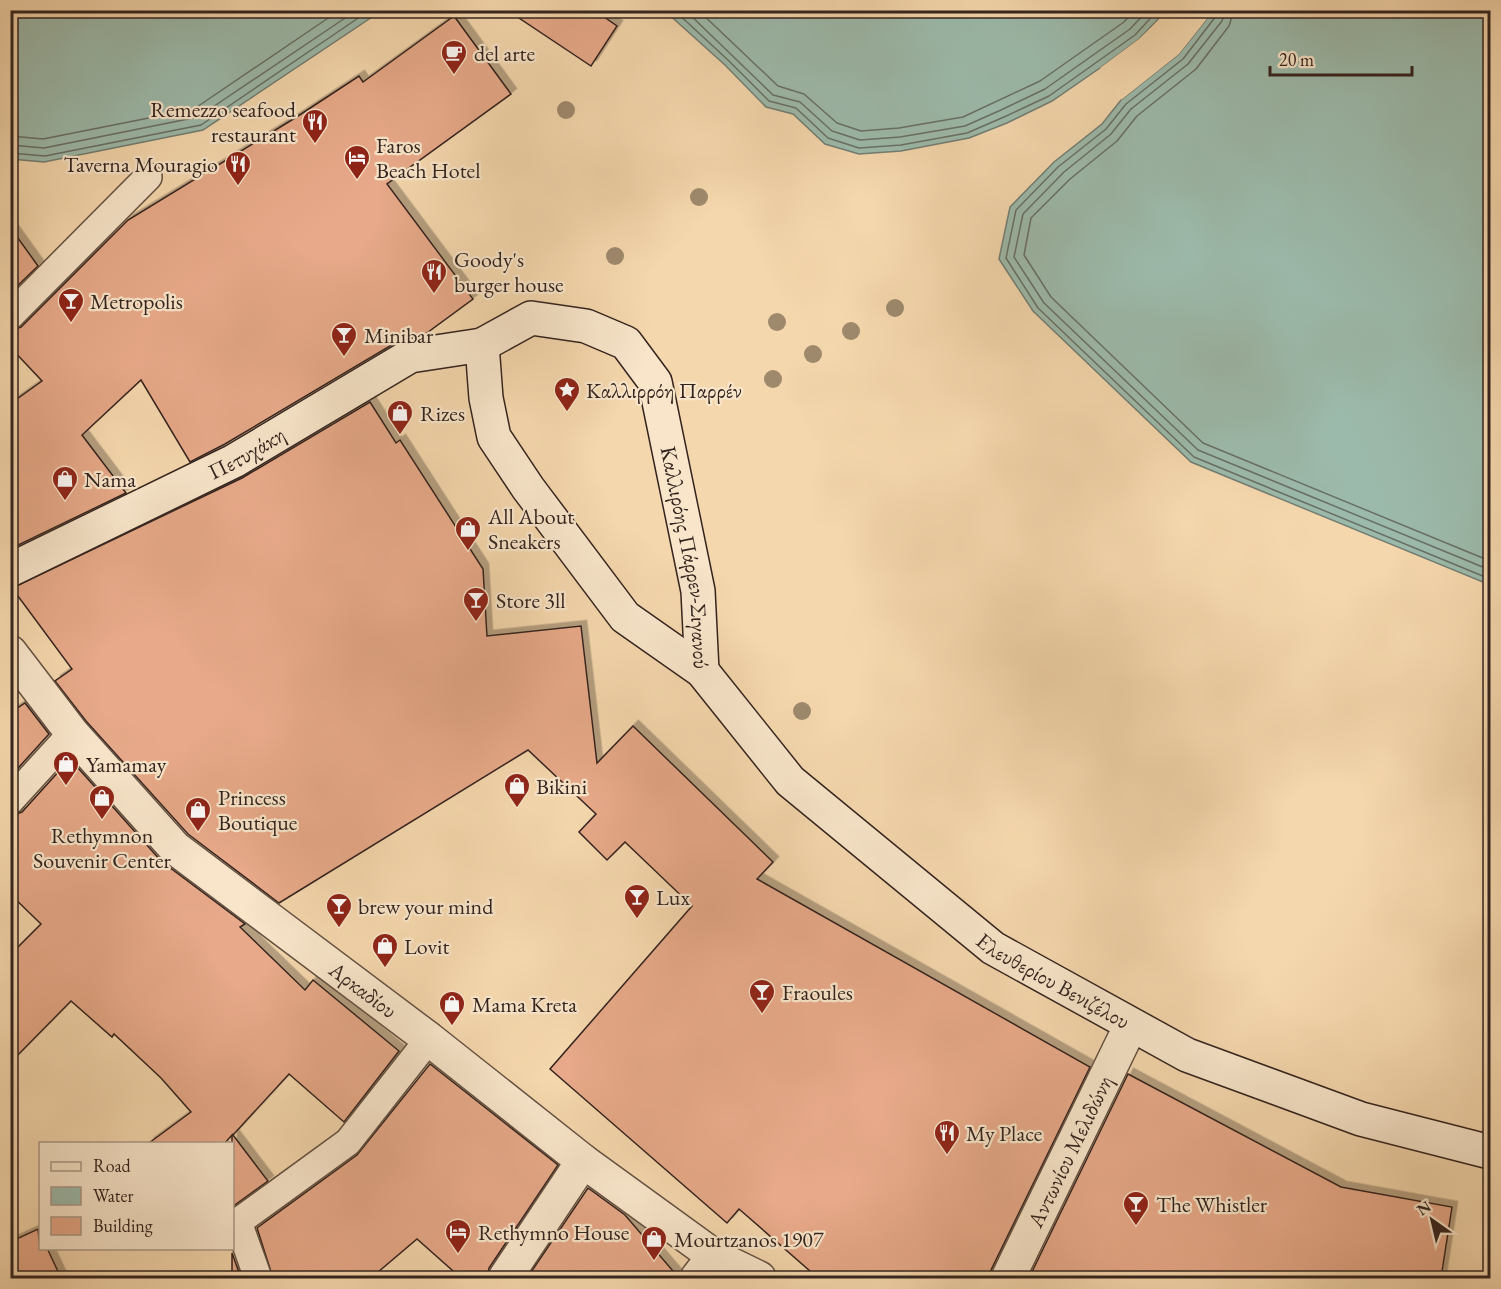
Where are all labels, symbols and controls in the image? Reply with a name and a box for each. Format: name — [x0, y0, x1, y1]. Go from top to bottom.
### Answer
cafe icon: del arte — [439, 38, 469, 76]
place label: del arte — [474, 39, 535, 68]
scale bar — [1270, 39, 1412, 77]
text: 20 m — [1279, 48, 1314, 71]
place label: Remezzo seafood restaurant — [150, 95, 297, 149]
restaurant icon: Remezzo seafood restaurant — [300, 107, 330, 145]
place label: Faros Beach Hotel — [376, 131, 480, 185]
hotel icon: Faros Beach Hotel — [342, 143, 372, 181]
restaurant icon: Taverna Mouragio — [223, 149, 253, 187]
place label: Taverna Mouragio — [64, 150, 218, 179]
place label: Goody's burger house — [454, 245, 564, 299]
restaurant icon: Goody's burger house — [419, 257, 449, 295]
bar icon: Metropolis — [56, 286, 86, 324]
place label: Metropolis — [90, 287, 183, 316]
bar icon: Minibar — [329, 320, 359, 358]
place label: Minibar — [364, 321, 434, 350]
place icon: Καλλιρρόη Παρρέν — [552, 375, 582, 413]
place label: Καλλιρρόη Παρρέν — [586, 376, 742, 405]
shop icon: Rizes — [385, 398, 415, 436]
place label: Rizes — [420, 399, 465, 428]
street label: Πετυχάκη — [203, 419, 290, 486]
street label: Καλλιρόης Πάρρεν-Σιγανού — [654, 443, 716, 670]
shop icon: Nama — [50, 464, 80, 502]
place label: Nama — [84, 465, 136, 494]
place label: All About Sneakers — [487, 502, 574, 556]
shop icon: All About Sneakers — [453, 514, 483, 552]
bar icon: Store 3ll — [461, 585, 491, 623]
place label: Store 3ll — [496, 586, 565, 615]
shop icon: Yamamay — [51, 749, 81, 787]
place label: Yamamay — [86, 750, 167, 779]
shop icon: Bikini — [502, 771, 532, 809]
place label: Bikini — [536, 772, 587, 801]
shop icon: Rethymnon Souvenir Center — [87, 783, 117, 821]
place label: Princess Boutique — [218, 783, 298, 837]
shop icon: Princess Boutique — [183, 795, 213, 833]
place label: Rethymnon Souvenir Center — [33, 821, 172, 875]
bar icon: Lux — [622, 882, 652, 920]
place label: Lux — [656, 883, 690, 912]
bar icon: brew your mind — [324, 891, 354, 929]
place label: brew your mind — [358, 892, 494, 921]
street label: Ελευθερίου Βενιζέλου — [970, 926, 1135, 1035]
shop icon: Lovit — [370, 931, 400, 969]
place label: Lovit — [404, 932, 449, 961]
street label: Αρκαδίου — [323, 954, 403, 1025]
bar icon: Fraoules — [747, 977, 777, 1015]
place label: Fraoules — [782, 978, 853, 1007]
shop icon: Mama Kreta — [437, 989, 467, 1027]
place label: Mama Kreta — [472, 990, 577, 1019]
street label: Αντωνίου Μελιδώνη — [1020, 1070, 1119, 1233]
restaurant icon: My Place — [932, 1118, 962, 1156]
place label: My Place — [966, 1119, 1043, 1148]
legend — [39, 1142, 234, 1250]
text: Road — [93, 1154, 132, 1177]
text: Water — [93, 1184, 134, 1207]
bar icon: The Whistler — [1121, 1189, 1151, 1227]
place label: The Whistler — [1156, 1190, 1268, 1219]
north arrow — [1402, 1190, 1462, 1250]
text: N — [1413, 1196, 1435, 1220]
text: Building — [93, 1214, 153, 1237]
hotel icon: Rethymno House — [443, 1217, 473, 1255]
place label: Rethymno House — [478, 1218, 630, 1247]
shop icon: Mourtzanos 1907 — [639, 1224, 669, 1262]
place label: Mourtzanos 1907 — [674, 1225, 824, 1254]

